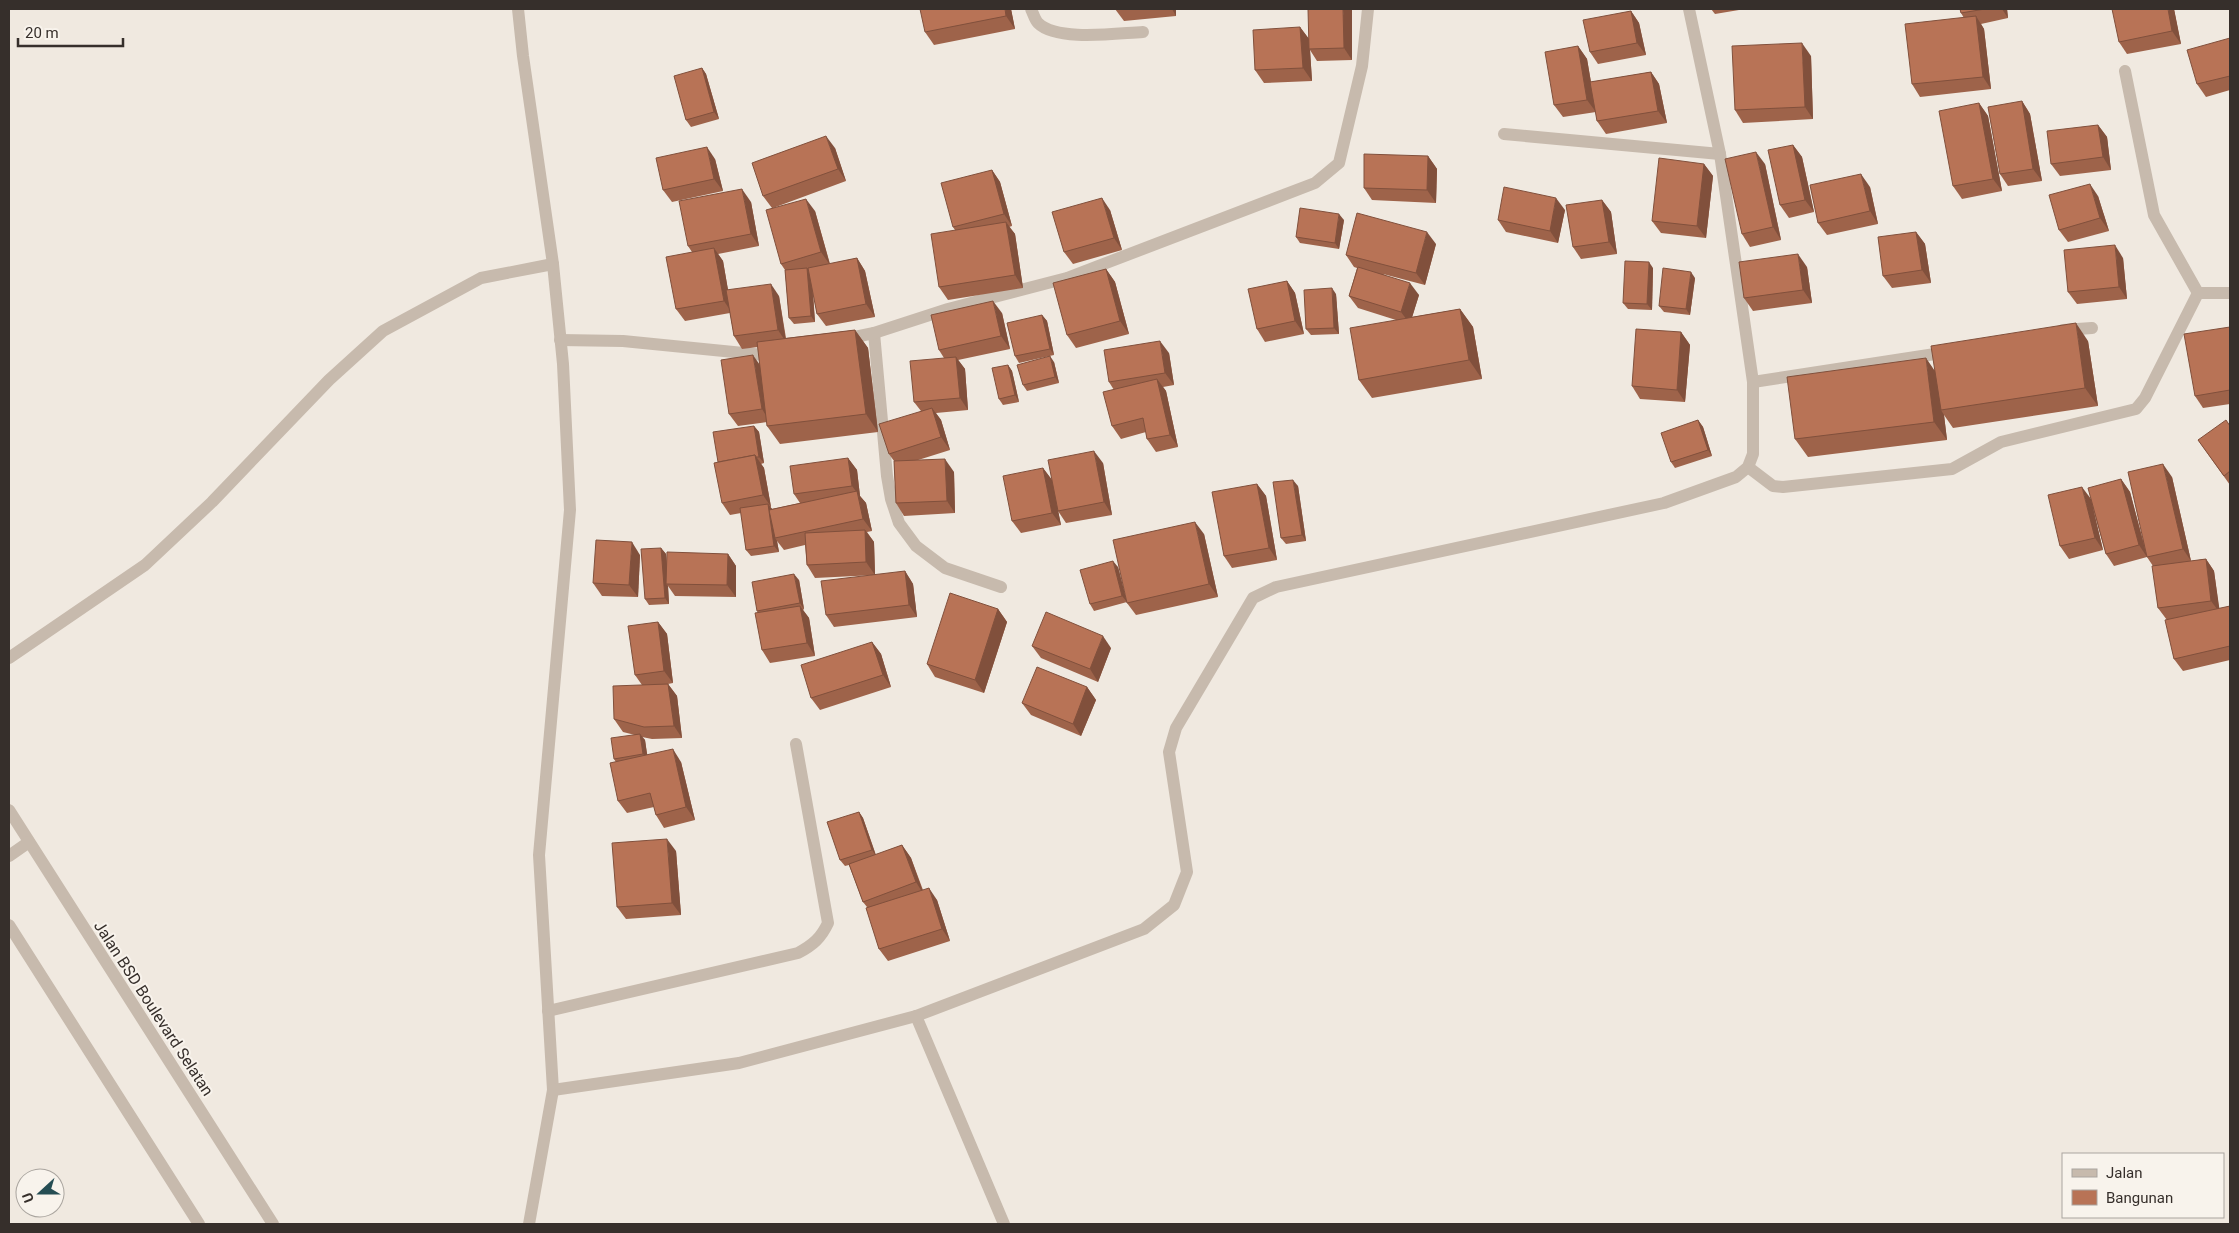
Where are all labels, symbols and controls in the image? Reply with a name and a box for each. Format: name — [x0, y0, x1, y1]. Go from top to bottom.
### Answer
scale bar — [18, 15, 122, 47]
text: 20 m — [25, 24, 59, 42]
street label: Jalan BSD Boulevard Selatan — [90, 917, 217, 1099]
legend — [2062, 1153, 2224, 1218]
text: Jalan — [2106, 1164, 2143, 1182]
north arrow — [15, 1168, 65, 1218]
text: Bangunan — [2106, 1189, 2173, 1207]
text: U — [19, 1190, 37, 1205]

